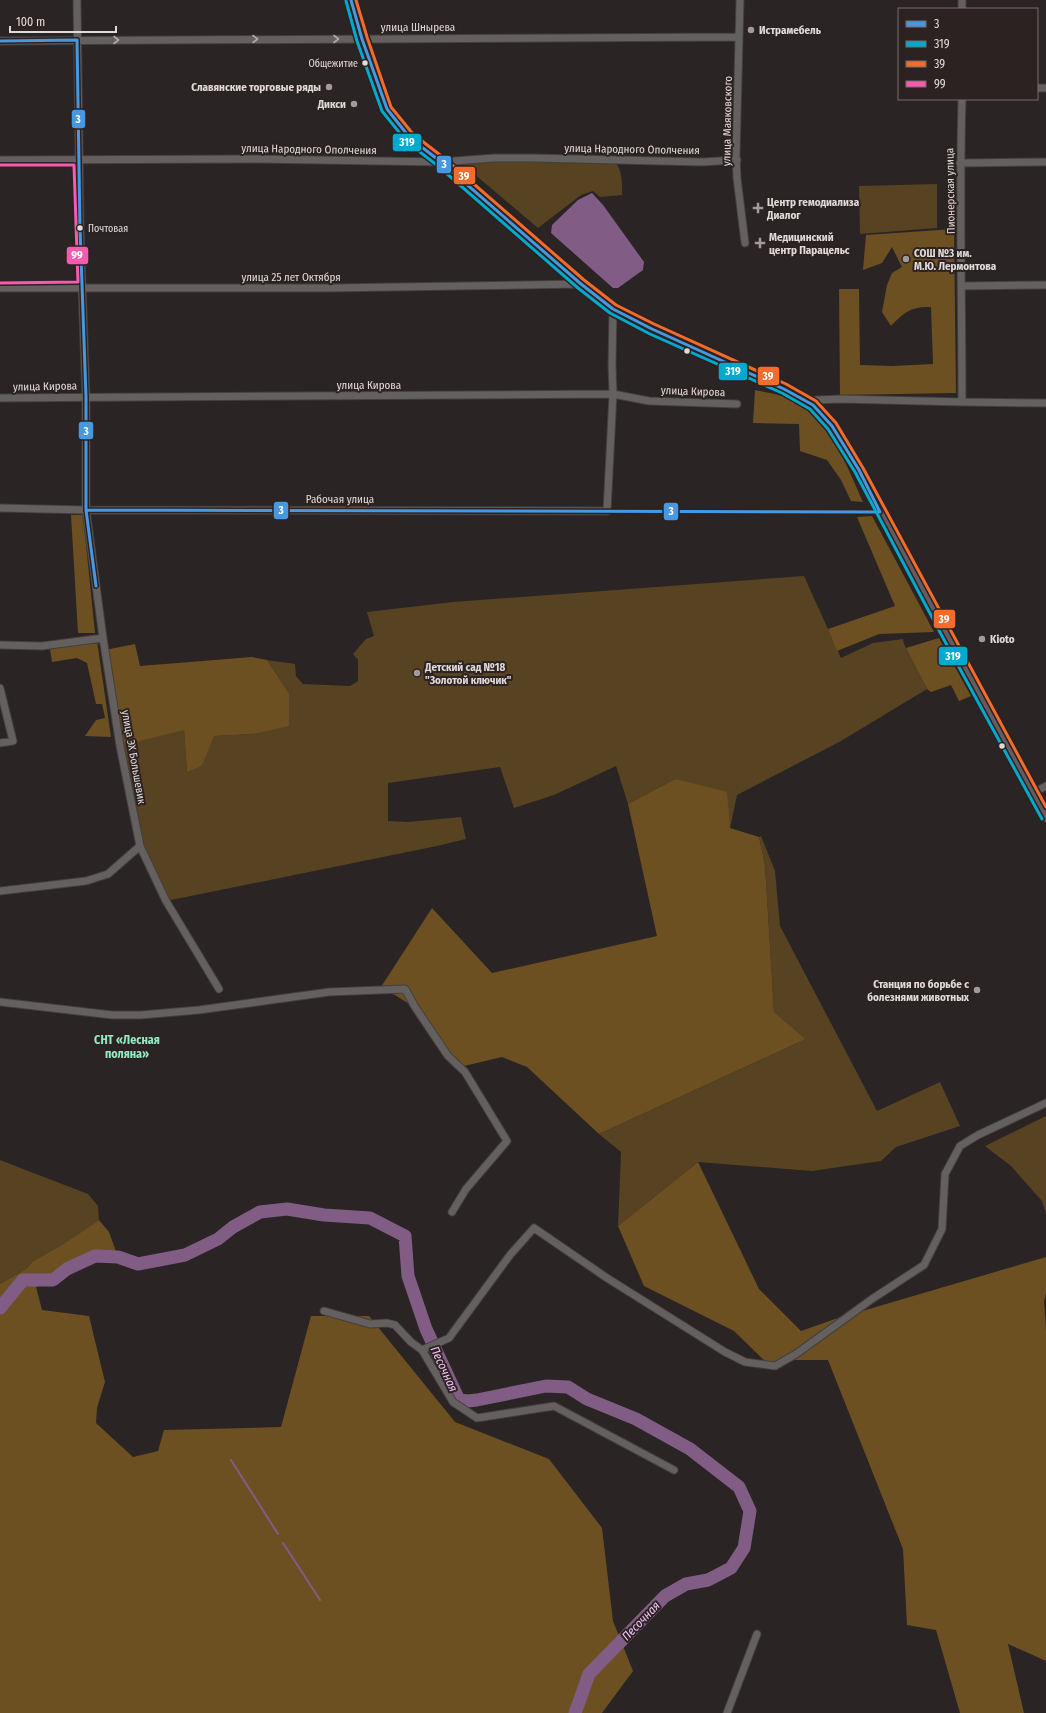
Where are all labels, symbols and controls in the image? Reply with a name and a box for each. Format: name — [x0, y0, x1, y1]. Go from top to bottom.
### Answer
scale bar — [10, 8, 116, 34]
legend — [898, 8, 1038, 100]
text: 100 m — [16, 15, 45, 29]
text: 3 — [934, 17, 939, 31]
street label: улица Шнырева — [381, 21, 455, 34]
place label: Истрамебель — [759, 24, 822, 37]
marker: Истрамебель — [746, 25, 756, 35]
one-way arrow — [252, 35, 258, 43]
one-way arrow — [333, 35, 339, 43]
one-way arrow — [113, 36, 119, 44]
text: 319 — [934, 37, 950, 51]
text: 39 — [934, 57, 945, 71]
place label: Общежитие — [308, 58, 358, 70]
marker: Общежитие — [360, 58, 370, 68]
street label: улица Маяковского — [720, 75, 735, 166]
text: 99 — [934, 77, 946, 91]
place label: Славянские торговые ряды — [191, 81, 321, 94]
marker: Славянские торговые ряды — [324, 82, 334, 92]
place label: Дикси — [317, 98, 346, 111]
marker: Дикси — [349, 99, 359, 109]
line badge: 3 — [71, 109, 86, 129]
text: 3 — [74, 113, 81, 126]
line badge: 319 — [392, 133, 422, 152]
text: 319 — [398, 136, 415, 149]
street label: улица Народного Ополчения — [241, 142, 377, 157]
street label: улица Народного Ополчения — [564, 142, 700, 157]
street label: Пионерская улица — [943, 148, 958, 234]
line badge: 3 — [436, 155, 452, 174]
text: 3 — [440, 158, 447, 171]
line badge: 39 — [453, 166, 476, 185]
text: 39 — [458, 170, 470, 183]
place label: Центр гемодиализа Диалог — [766, 196, 860, 222]
marker: Центр гемодиализа Диалог — [752, 202, 764, 214]
marker: Почтовая — [75, 223, 85, 233]
place label: Почтовая — [88, 223, 128, 235]
place label: Медицинский центр Парацельс — [769, 231, 850, 257]
marker: Медицинский центр Парацельс — [754, 237, 766, 249]
line badge: 99 — [66, 246, 89, 265]
place label: СОШ №3 им. М.Ю. Лермонтова — [914, 247, 997, 273]
text: 99 — [71, 249, 83, 262]
marker: СОШ №3 им. М.Ю. Лермонтова — [901, 254, 911, 264]
street label: улица 25 лет Октября — [241, 271, 341, 284]
unlabelled marker — [682, 346, 692, 356]
line badge: 319 — [718, 362, 748, 381]
text: 319 — [724, 365, 741, 378]
line badge: 39 — [757, 366, 780, 386]
text: 39 — [762, 370, 774, 383]
street label: улица Кирова — [13, 379, 77, 394]
street label: улица Кирова — [337, 379, 401, 392]
street label: улица Кирова — [661, 384, 725, 399]
line badge: 3 — [78, 421, 94, 440]
text: 3 — [82, 425, 89, 438]
street label: Рабочая улица — [306, 493, 374, 506]
line badge: 3 — [273, 501, 289, 520]
line badge: 3 — [663, 502, 679, 521]
text: 3 — [277, 504, 284, 517]
text: 3 — [667, 505, 674, 518]
line badge: 39 — [933, 609, 956, 629]
text: 39 — [938, 613, 950, 626]
place label: Kioto — [990, 633, 1015, 646]
marker: Kioto — [977, 634, 987, 644]
line badge: 319 — [938, 646, 968, 666]
text: 319 — [944, 650, 961, 663]
place label: Детский сад №18 "Золотой ключик" — [424, 661, 512, 687]
marker: Детский сад №18 "Золотой ключик" — [412, 668, 422, 678]
street label: улица ЭХ Большевик — [119, 709, 148, 806]
unlabelled marker — [997, 741, 1007, 751]
place label: Станция по борьбе с болезнями животных — [867, 978, 970, 1004]
marker: Станция по борьбе с болезнями животных — [972, 985, 982, 995]
district label: СНТ «Лесная поляна» — [94, 1033, 160, 1061]
water label: Песочная — [427, 1344, 461, 1394]
water label: Песочная — [619, 1599, 663, 1643]

